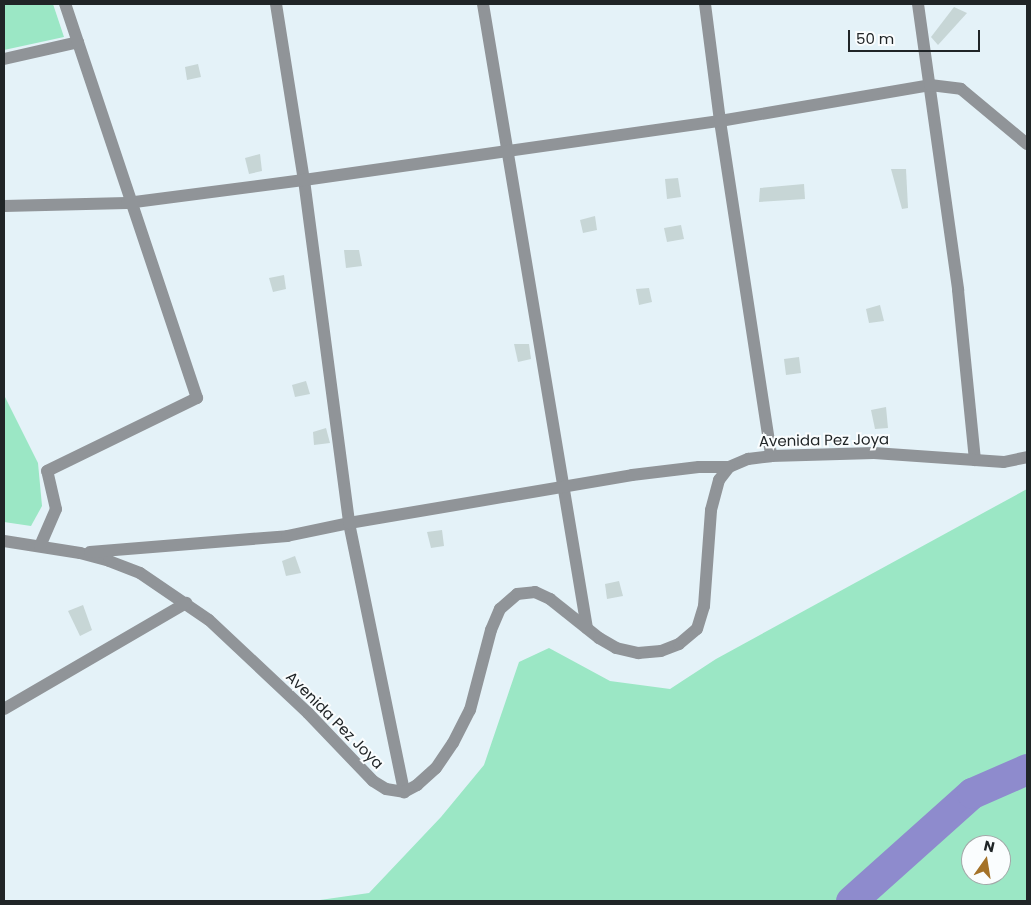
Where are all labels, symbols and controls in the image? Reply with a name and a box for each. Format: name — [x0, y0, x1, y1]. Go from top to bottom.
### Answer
scale bar — [851, 20, 984, 52]
text: 50 m — [856, 28, 894, 49]
street label: Avenida Pez Joya — [759, 430, 889, 450]
street label: Avenida Pez Joya — [283, 668, 387, 772]
north arrow — [961, 835, 1011, 885]
text: N — [982, 835, 997, 857]

